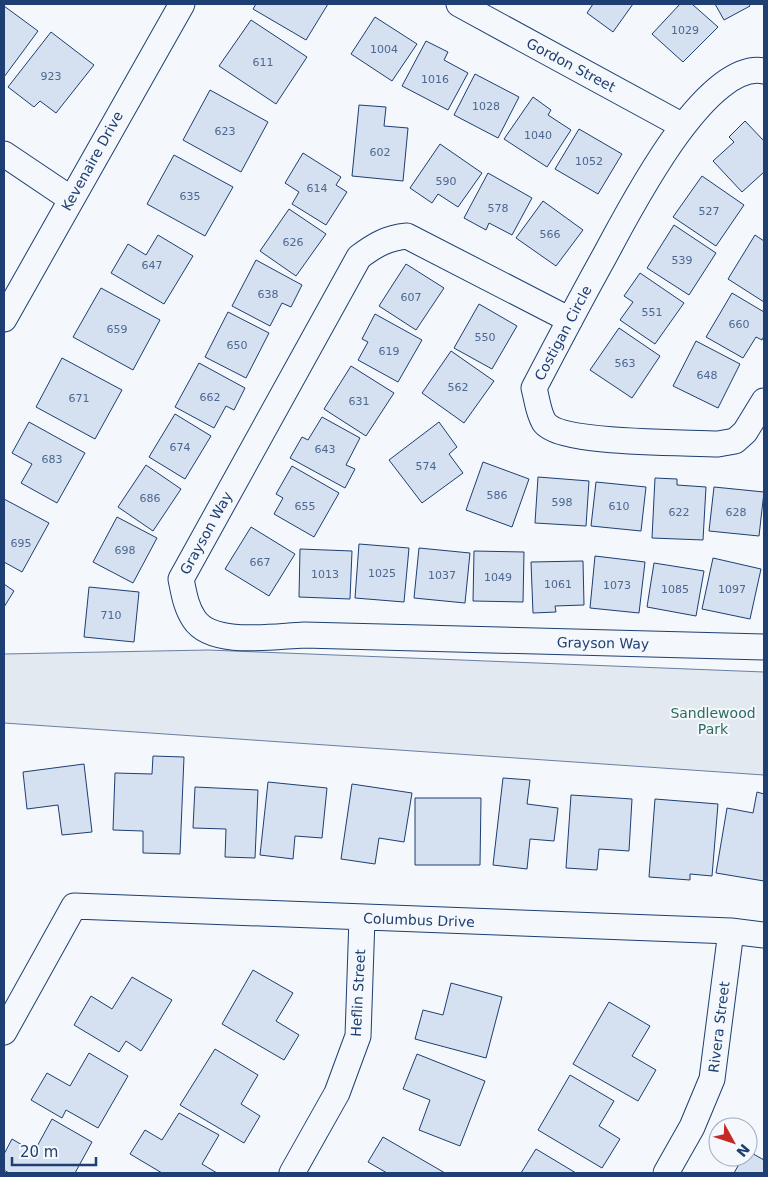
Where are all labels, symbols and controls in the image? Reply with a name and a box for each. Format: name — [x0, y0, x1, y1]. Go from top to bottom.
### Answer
house number: 1029 — [671, 24, 699, 37]
street label: Gordon Street — [524, 35, 619, 95]
house number: 1004 — [370, 43, 398, 56]
house number: 611 — [253, 56, 274, 69]
house number: 923 — [41, 70, 62, 83]
house number: 1016 — [421, 73, 449, 86]
house number: 1028 — [472, 100, 500, 113]
street label: Kevenaire Drive — [58, 108, 126, 214]
house number: 623 — [215, 125, 236, 138]
house number: 1040 — [524, 129, 552, 142]
house number: 602 — [370, 146, 391, 159]
house number: 1052 — [575, 155, 603, 168]
house number: 590 — [436, 175, 457, 188]
house number: 614 — [307, 182, 328, 195]
house number: 635 — [180, 190, 201, 203]
house number: 578 — [488, 202, 509, 215]
house number: 527 — [699, 205, 720, 218]
house number: 566 — [540, 228, 561, 241]
house number: 626 — [283, 236, 304, 249]
house number: 539 — [672, 254, 693, 267]
house number: 647 — [142, 259, 163, 272]
street label: Costigan Circle — [531, 283, 595, 383]
house number: 638 — [258, 288, 279, 301]
house number: 607 — [401, 291, 422, 304]
house number: 551 — [642, 306, 663, 319]
house number: 660 — [729, 318, 750, 331]
house number: 659 — [107, 323, 128, 336]
house number: 550 — [475, 331, 496, 344]
house number: 650 — [227, 339, 248, 352]
house number: 619 — [379, 345, 400, 358]
house number: 563 — [615, 357, 636, 370]
house number: 648 — [697, 369, 718, 382]
house number: 562 — [448, 381, 469, 394]
house number: 662 — [200, 391, 221, 404]
house number: 671 — [69, 392, 90, 405]
house number: 631 — [349, 395, 370, 408]
house number: 674 — [170, 441, 191, 454]
house number: 643 — [315, 443, 336, 456]
house number: 683 — [42, 453, 63, 466]
house number: 574 — [416, 460, 437, 473]
street label: Grayson Way — [177, 489, 235, 577]
house number: 586 — [487, 489, 508, 502]
house number: 686 — [140, 492, 161, 505]
house number: 598 — [552, 496, 573, 509]
house number: 655 — [295, 500, 316, 513]
house number: 610 — [609, 500, 630, 513]
house number: 622 — [669, 506, 690, 519]
house number: 628 — [726, 506, 747, 519]
house number: 695 — [11, 537, 32, 550]
house number: 698 — [115, 544, 136, 557]
house number: 667 — [250, 556, 271, 569]
house number: 1025 — [368, 567, 396, 580]
house number: 1013 — [311, 568, 339, 581]
house number: 1037 — [428, 569, 456, 582]
house number: 1049 — [484, 571, 512, 584]
house number: 1061 — [544, 578, 572, 591]
house number: 1073 — [603, 579, 631, 592]
house number: 1085 — [661, 583, 689, 596]
house number: 1097 — [718, 583, 746, 596]
house number: 710 — [101, 609, 122, 622]
street label: Grayson Way — [557, 634, 649, 652]
park label: Sandlewood Park — [670, 705, 756, 737]
street label: Columbus Drive — [363, 910, 475, 930]
street label: Heflin Street — [348, 948, 368, 1037]
street label: Rivera Street — [705, 980, 733, 1074]
north arrow — [708, 1117, 758, 1167]
scale bar — [12, 1134, 96, 1166]
text: N — [733, 1141, 753, 1160]
text: 20 m — [20, 1143, 58, 1161]

